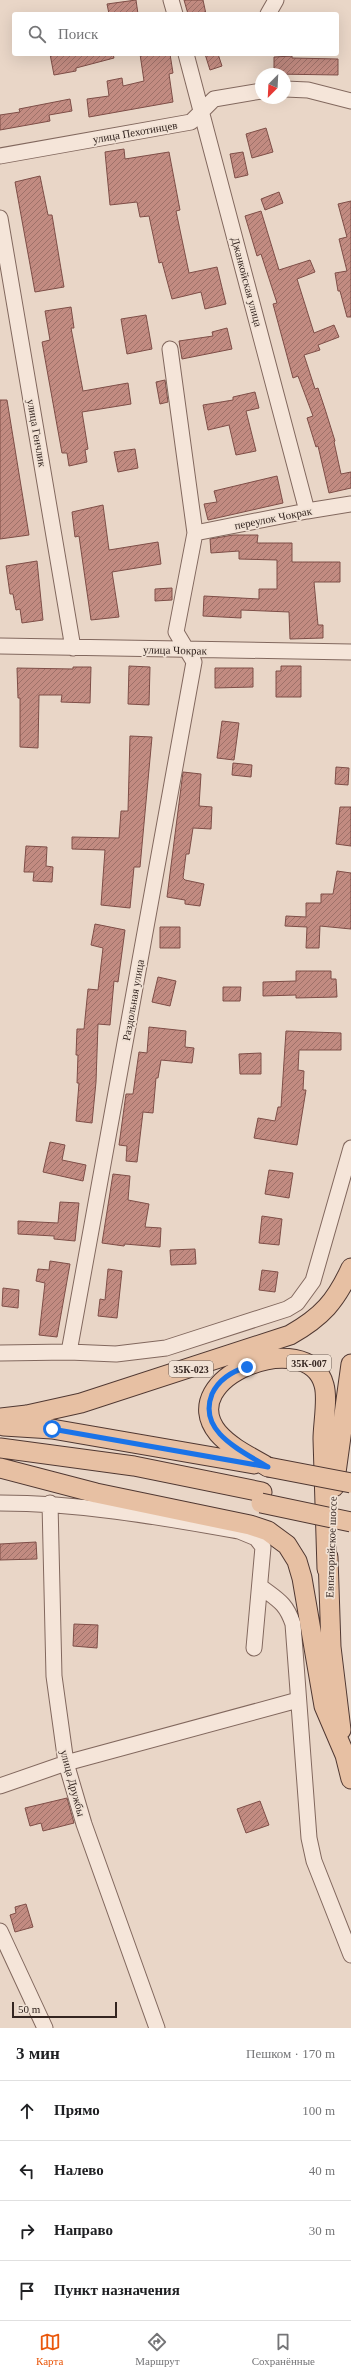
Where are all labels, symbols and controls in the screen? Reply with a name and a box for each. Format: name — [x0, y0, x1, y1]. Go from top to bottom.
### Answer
search box — [12, 12, 339, 56]
icon: search — [26, 23, 48, 45]
text: Поиск — [58, 26, 98, 42]
north arrow — [255, 68, 291, 104]
street label: улица Пехотинцев — [92, 119, 178, 145]
street label: Джанкойская улица — [229, 236, 265, 328]
street label: улица Генчлик — [25, 398, 49, 468]
street label: переулок Чокрак — [233, 504, 313, 531]
street label: улица Чокрак — [143, 643, 208, 657]
street label: Раздольная улица — [120, 958, 146, 1042]
road number: 35К-007 — [287, 1355, 331, 1371]
route end — [238, 1358, 256, 1376]
road number: 35К-023 — [169, 1361, 213, 1377]
route start — [43, 1420, 61, 1438]
street label: Евпаторийское шоссе — [323, 1496, 339, 1598]
street label: улица Дружбы — [58, 1748, 88, 1818]
scale bar — [12, 2000, 117, 2019]
text: 50 m — [18, 2003, 40, 2015]
text: 3 мин — [16, 2044, 60, 2063]
text: Пешком · 170 m — [246, 2046, 335, 2061]
icon: ahead — [16, 2100, 38, 2122]
text: Прямо — [54, 2102, 100, 2118]
text: 100 m — [302, 2103, 335, 2118]
icon: left — [16, 2160, 38, 2182]
text: Налево — [54, 2162, 104, 2178]
text: 40 m — [309, 2163, 335, 2178]
icon: right — [16, 2220, 38, 2242]
text: Направо — [54, 2222, 113, 2238]
text: 30 m — [309, 2223, 335, 2238]
icon: arrive — [16, 2280, 38, 2302]
text: Пункт назначения — [54, 2282, 180, 2298]
tab: Карта — [36, 2331, 63, 2367]
tab: Маршрут — [135, 2331, 180, 2367]
tab: Сохранённые — [252, 2331, 315, 2367]

